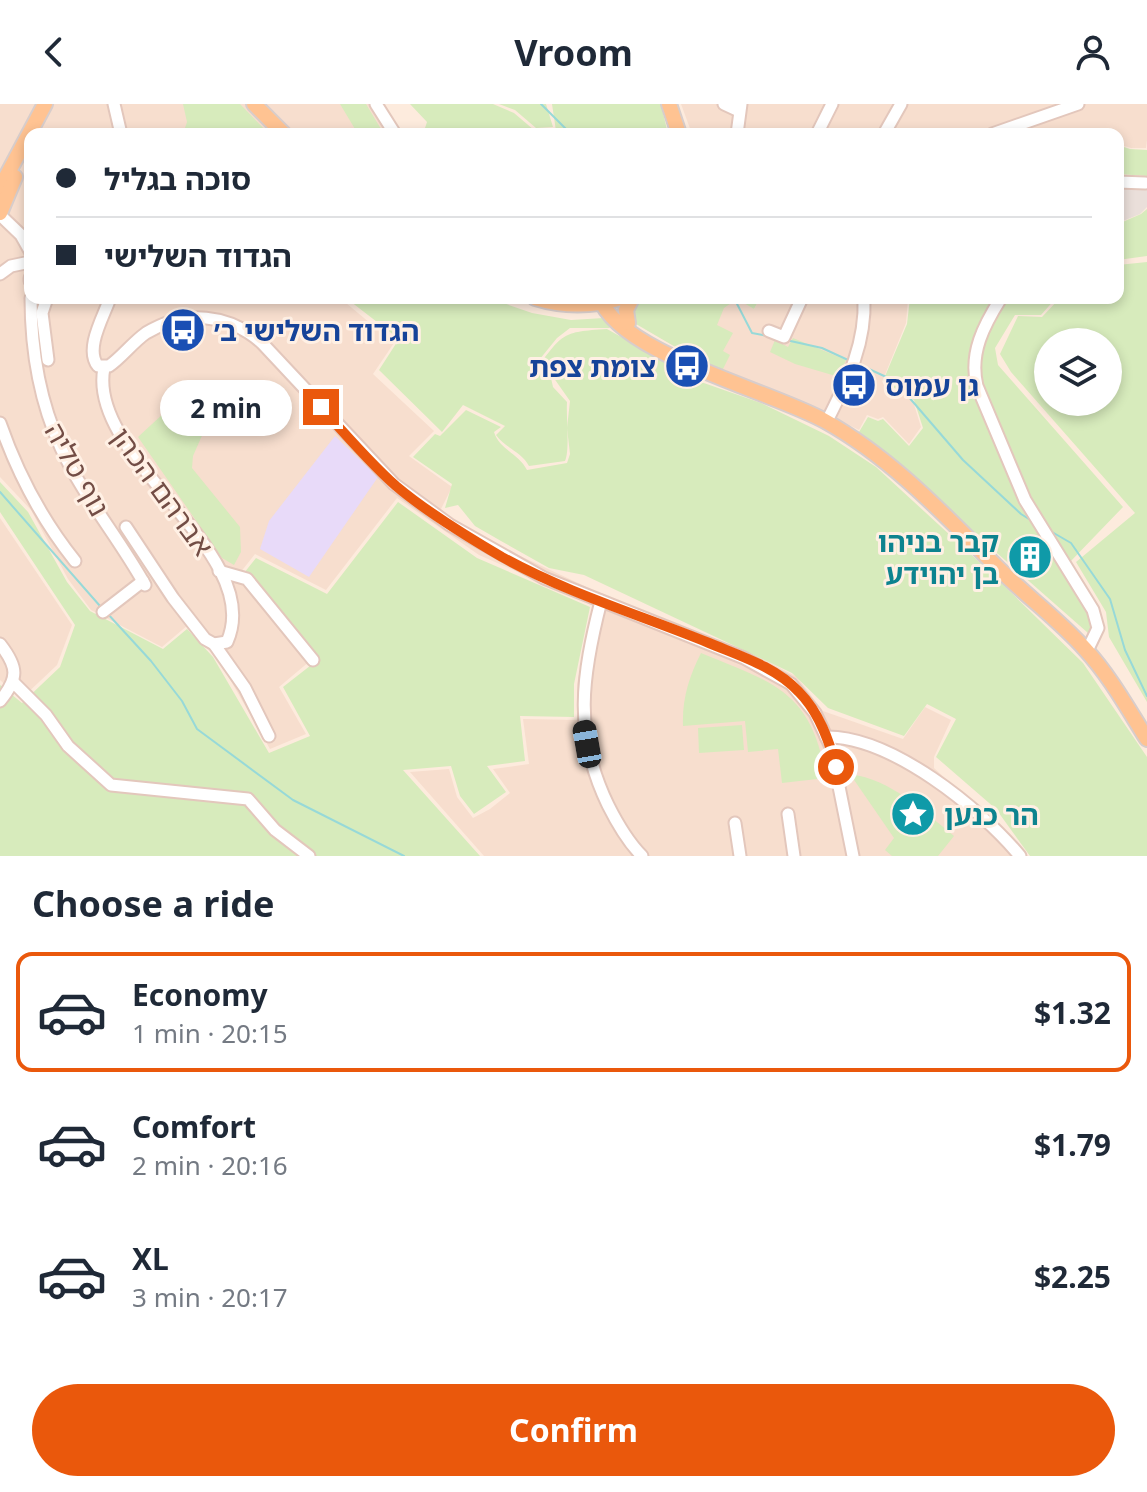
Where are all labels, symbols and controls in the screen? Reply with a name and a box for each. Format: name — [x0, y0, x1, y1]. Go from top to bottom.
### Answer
text: Vroom — [514, 28, 633, 77]
icon: back — [32, 30, 76, 74]
icon: person — [1071, 30, 1115, 74]
text: סוכה בגליל — [104, 158, 251, 199]
text: הגדוד השלישי — [104, 235, 292, 276]
bus stop icon: הגדוד השלישי ב׳ — [159, 306, 207, 354]
place label: הגדוד השלישי ב׳ — [214, 311, 420, 349]
map controls — [1034, 328, 1122, 416]
button: layers — [1034, 328, 1122, 416]
bus stop icon: צומת צפת — [663, 342, 711, 390]
place label: צומת צפת — [529, 347, 656, 385]
bus stop icon: גן עמוס — [830, 361, 878, 409]
place label: גן עמוס — [885, 366, 979, 404]
callout: 2 min — [161, 379, 293, 435]
route end — [303, 389, 339, 425]
text: 2 min — [190, 390, 262, 426]
street label: נוף טליה — [37, 415, 119, 523]
street label: אברהם הכהן — [103, 419, 223, 563]
place label: קבר בניהו בן יהוידע — [878, 522, 999, 592]
building icon: קבר בניהו בן יהוידע — [1006, 533, 1054, 581]
car — [571, 718, 603, 770]
route start — [818, 749, 854, 785]
place icon: הר כנען — [889, 790, 937, 838]
place label: הר כנען — [944, 795, 1039, 833]
text: Choose a ride — [32, 879, 274, 928]
text: Economy — [132, 974, 268, 1015]
icon: car — [36, 976, 108, 1048]
text: $1.32 — [1034, 992, 1111, 1033]
text: 1 min · 20:15 — [132, 1015, 288, 1051]
text: Comfort — [132, 1106, 256, 1147]
icon: car — [36, 1108, 108, 1180]
text: $1.79 — [1034, 1124, 1111, 1165]
text: 2 min · 20:16 — [132, 1147, 288, 1183]
text: XL — [132, 1238, 169, 1279]
icon: car — [36, 1240, 108, 1312]
text: $2.25 — [1034, 1256, 1111, 1297]
text: 3 min · 20:17 — [132, 1279, 288, 1315]
button: Confirm — [32, 1384, 1115, 1476]

